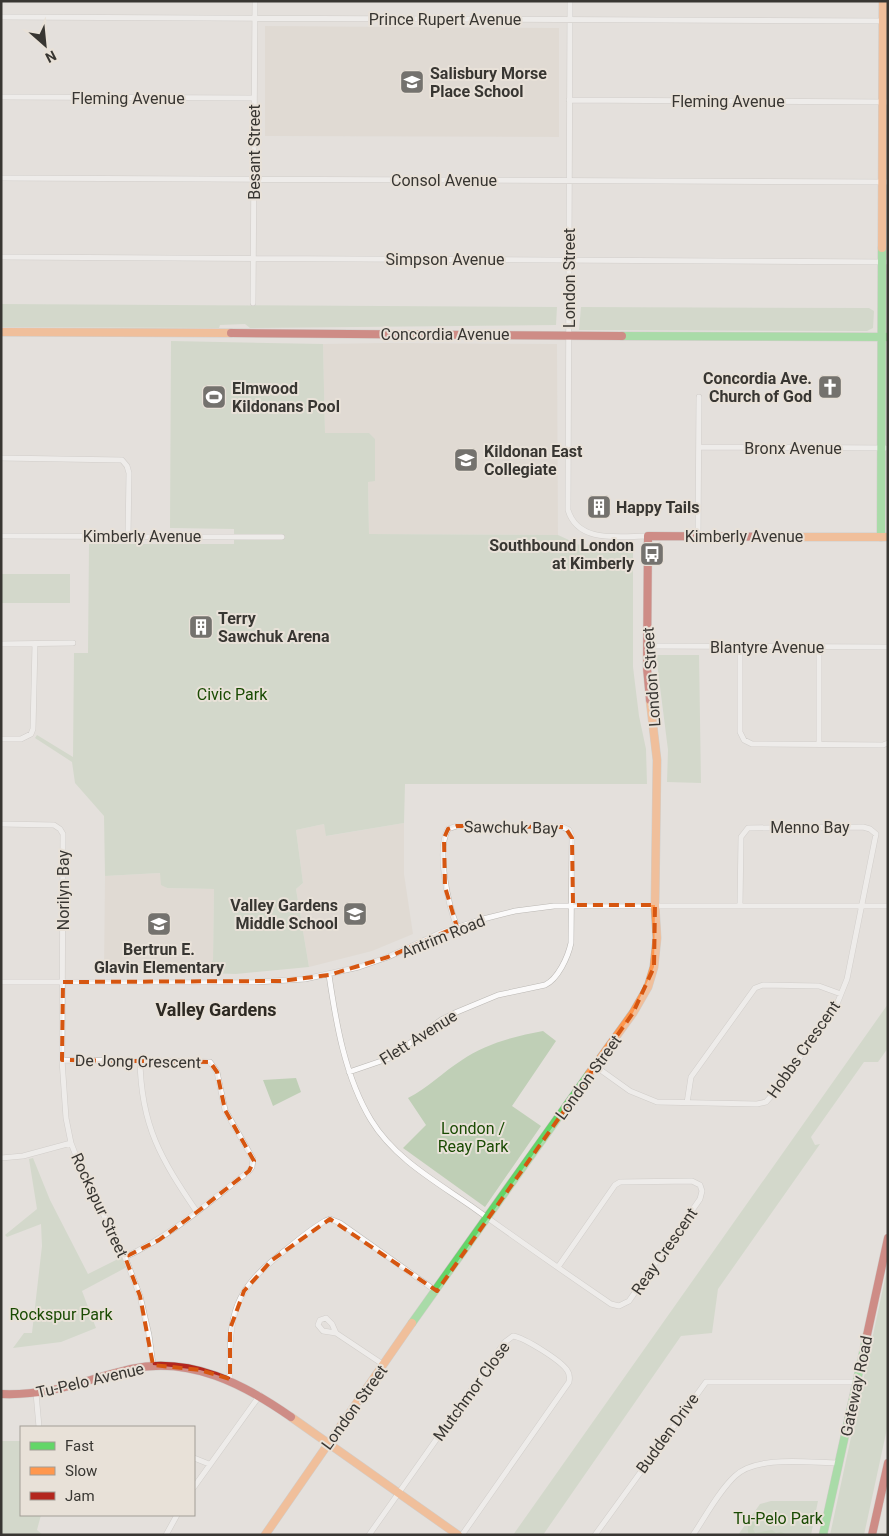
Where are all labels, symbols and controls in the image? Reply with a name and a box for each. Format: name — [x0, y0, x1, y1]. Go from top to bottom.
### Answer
street label: Prince Rupert Avenue — [369, 10, 521, 29]
north arrow — [20, 20, 70, 70]
text: N — [43, 47, 59, 66]
place label: Salisbury Morse Place School — [430, 64, 547, 101]
school or university icon: Salisbury Morse Place School — [399, 69, 425, 95]
street label: Fleming Avenue — [71, 89, 185, 108]
street label: Fleming Avenue — [671, 92, 785, 111]
street label: Besant Street — [245, 104, 264, 200]
street label: Consol Avenue — [391, 171, 497, 190]
street label: London Street — [560, 228, 579, 328]
street label: Simpson Avenue — [386, 250, 504, 269]
street label: Concordia Avenue — [380, 325, 510, 344]
place label: Concordia Ave. Church of God — [703, 369, 812, 406]
church icon: Concordia Ave. Church of God — [817, 374, 843, 400]
place label: Elmwood Kildonans Pool — [232, 379, 340, 416]
sports icon: Elmwood Kildonans Pool — [201, 384, 227, 410]
street label: Bronx Avenue — [744, 439, 842, 458]
place label: Kildonan East Collegiate — [484, 442, 583, 479]
school or university icon: Kildonan East Collegiate — [453, 447, 479, 473]
building icon: Happy Tails — [586, 494, 612, 520]
place label: Happy Tails — [616, 498, 699, 517]
street label: Kimberly Avenue — [83, 527, 201, 546]
street label: Kimberly Avenue — [685, 527, 803, 546]
place label: Southbound London at Kimberly — [489, 536, 635, 573]
bus stop icon: Southbound London at Kimberly — [639, 541, 665, 567]
place label: Terry Sawchuk Arena — [218, 609, 330, 646]
building icon: Terry Sawchuk Arena — [188, 614, 214, 640]
street label: London Street — [639, 627, 664, 727]
street label: Blantyre Avenue — [710, 638, 824, 657]
park label: Civic Park — [197, 685, 268, 704]
street label: Sawchuk Bay — [464, 817, 559, 838]
street label: Menno Bay — [770, 818, 850, 837]
street label: Norilyn Bay — [54, 849, 73, 930]
place label: Valley Gardens Middle School — [230, 896, 338, 933]
school or university icon: Valley Gardens Middle School — [342, 901, 368, 927]
school or university icon: Bertrun E. Glavin Elementary — [146, 911, 172, 937]
street label: Antrim Road — [399, 911, 488, 962]
place label: Bertrun E. Glavin Elementary — [94, 940, 225, 977]
street label: Hobbs Crescent — [763, 997, 844, 1101]
district label: Valley Gardens — [155, 999, 277, 1020]
street label: Flett Avenue — [376, 1006, 461, 1069]
street label: London Street — [551, 1031, 625, 1123]
street label: De Jong Crescent — [75, 1051, 201, 1072]
park label: London / Reay Park — [438, 1119, 509, 1156]
street label: Rockspur Street — [67, 1150, 132, 1260]
street label: Reay Crescent — [627, 1204, 701, 1298]
park label: Rockspur Park — [9, 1305, 113, 1324]
street label: Gateway Road — [837, 1334, 876, 1438]
street label: Mutchmor Close — [429, 1338, 514, 1445]
street label: Tu-Pelo Avenue — [34, 1359, 146, 1402]
street label: London Street — [317, 1361, 391, 1453]
street label: Budden Drive — [632, 1390, 703, 1477]
legend — [20, 1426, 195, 1516]
text: Fast — [65, 1437, 94, 1455]
text: Slow — [65, 1462, 97, 1480]
text: Jam — [65, 1487, 95, 1505]
park label: Tu-Pelo Park — [733, 1509, 824, 1528]

